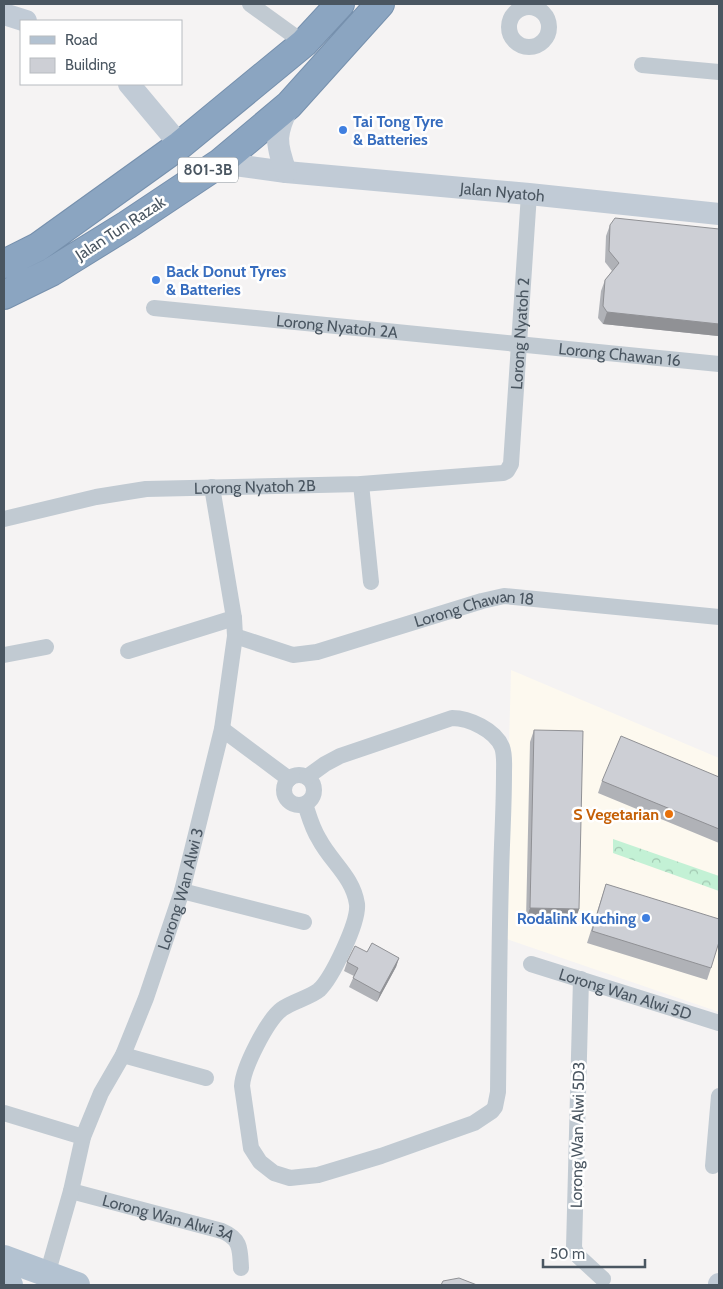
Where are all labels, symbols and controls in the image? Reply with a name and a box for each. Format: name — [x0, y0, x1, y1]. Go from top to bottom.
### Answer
legend — [20, 20, 182, 85]
text: Road — [65, 31, 98, 49]
text: Building — [65, 56, 116, 74]
place label: Tai Tong Tyre & Batteries — [353, 112, 443, 149]
marker: Tai Tong Tyre & Batteries — [337, 124, 349, 136]
road number: 801-3B — [178, 158, 238, 182]
street label: Jalan Nyatoh — [458, 179, 546, 206]
street label: Jalan Tun Razak — [71, 192, 169, 265]
place label: Back Donut Tyres & Batteries — [166, 262, 286, 299]
marker: Back Donut Tyres & Batteries — [150, 274, 162, 286]
street label: Lorong Nyatoh 2 — [507, 277, 533, 390]
street label: Lorong Nyatoh 2A — [275, 311, 399, 342]
street label: Lorong Chawan 16 — [558, 339, 682, 370]
street label: Lorong Nyatoh 2B — [194, 476, 316, 498]
street label: Lorong Chawan 18 — [412, 587, 535, 631]
place label: S Vegetarian — [573, 805, 659, 824]
marker: S Vegetarian — [663, 808, 675, 820]
street label: Lorong Wan Alwi 3 — [154, 826, 207, 953]
place label: Rodalink Kuching — [517, 909, 636, 928]
marker: Rodalink Kuching — [640, 912, 652, 924]
street label: Lorong Wan Alwi 5D — [557, 964, 694, 1024]
street label: Lorong Wan Alwi 5D3 — [567, 1062, 588, 1208]
street label: Lorong Wan Alwi 3A — [100, 1191, 238, 1246]
scale bar — [543, 1236, 646, 1268]
text: 50 m — [550, 1245, 585, 1263]

